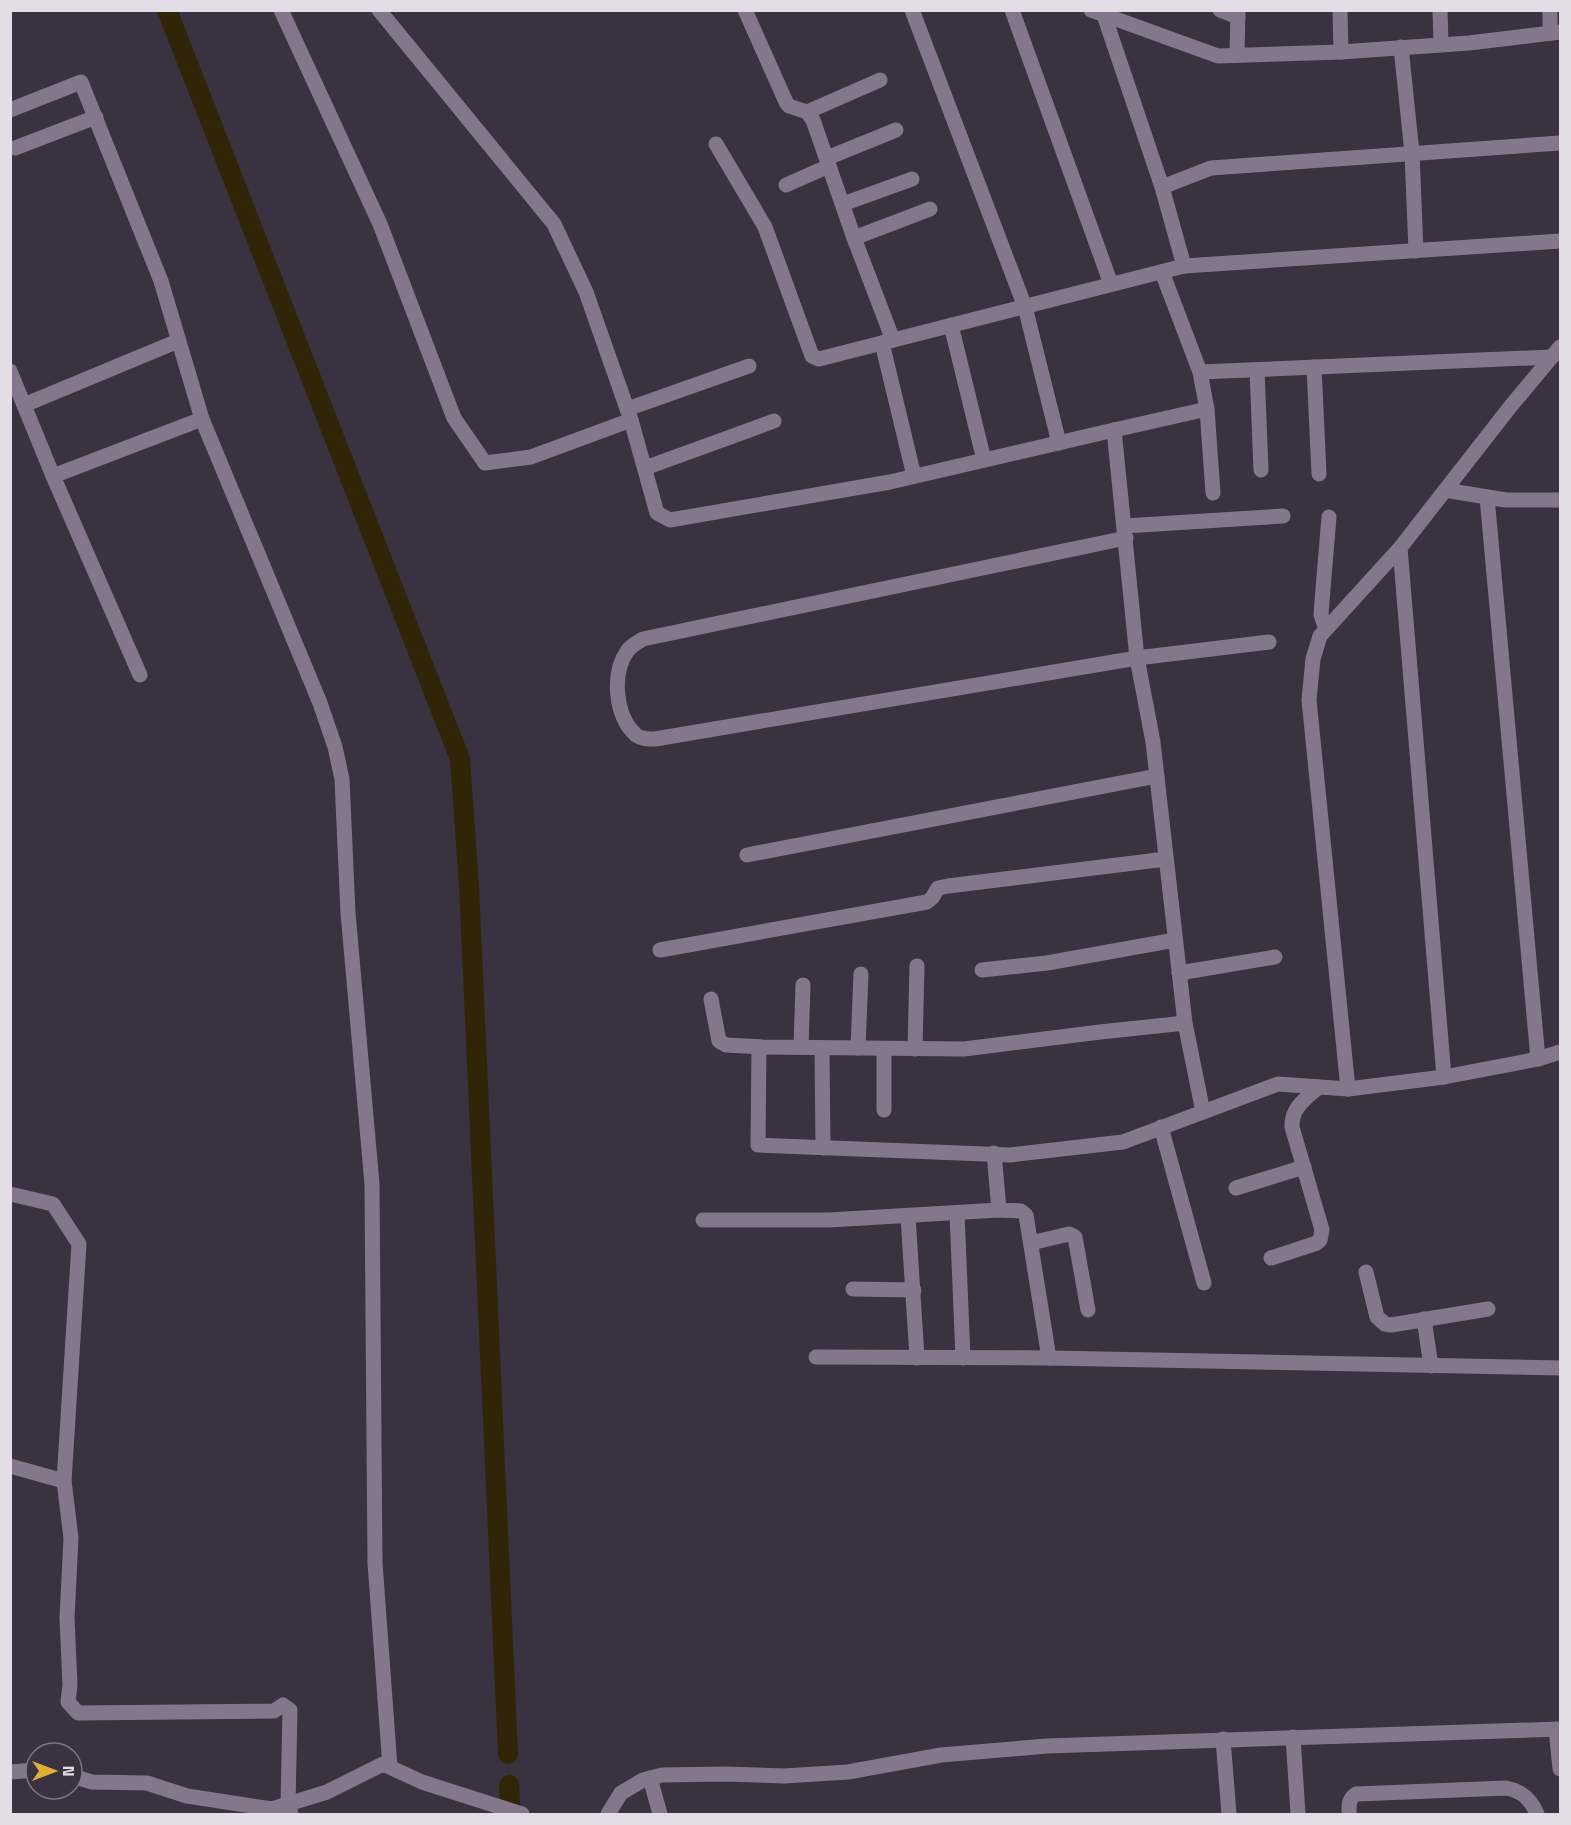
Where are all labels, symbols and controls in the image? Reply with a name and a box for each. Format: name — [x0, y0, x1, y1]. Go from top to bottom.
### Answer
north arrow — [24, 1741, 84, 1801]
text: N — [58, 1766, 79, 1776]

